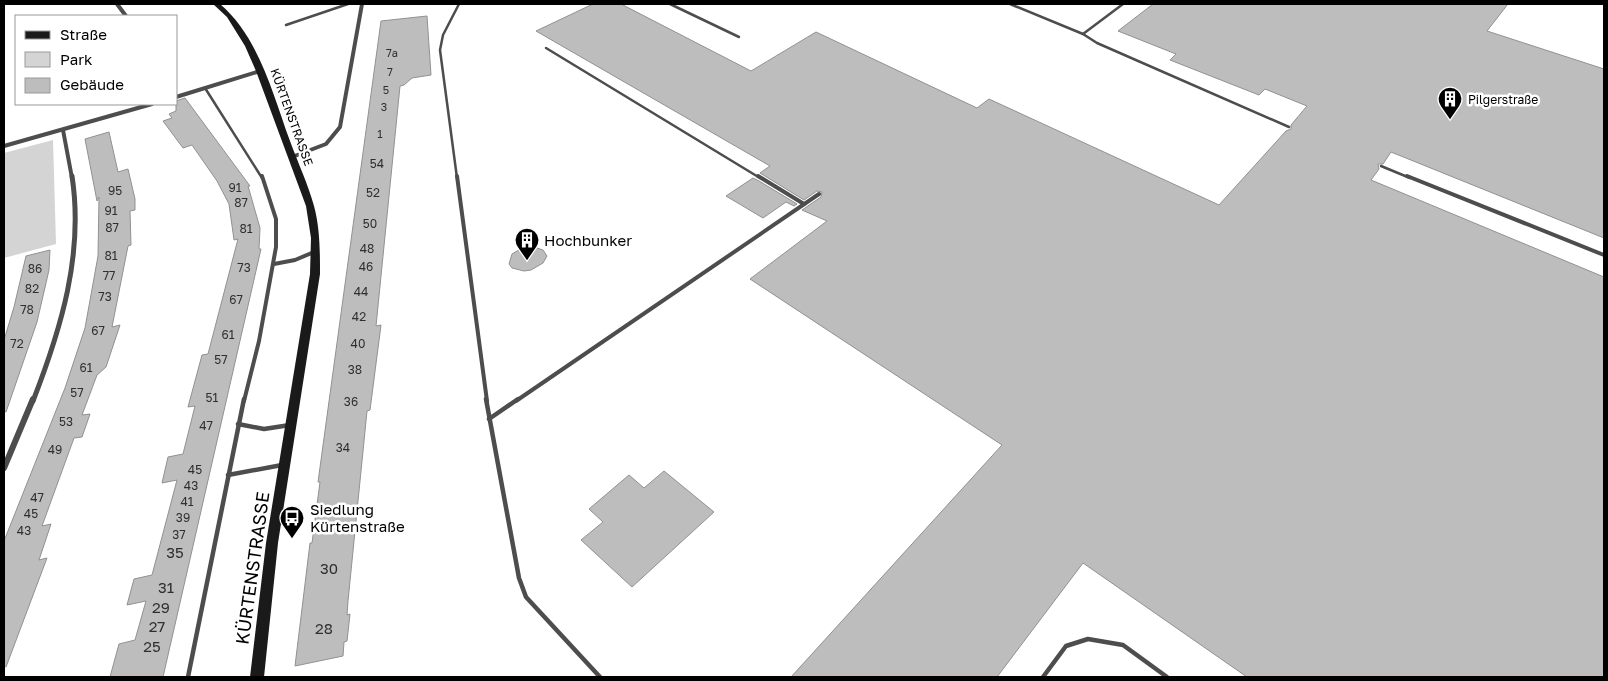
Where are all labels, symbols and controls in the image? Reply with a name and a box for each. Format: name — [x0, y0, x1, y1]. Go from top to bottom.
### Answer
legend — [15, 15, 178, 105]
text: Straße — [60, 25, 107, 43]
house number: 7a — [386, 46, 398, 59]
text: Park — [60, 50, 93, 68]
house number: 7 — [387, 65, 393, 78]
street label: KÜRTENSTRASSE — [267, 66, 317, 168]
text: Gebäude — [60, 75, 124, 93]
house number: 5 — [383, 83, 389, 96]
building icon: Pilgerstraße — [1437, 86, 1463, 120]
place label: Pilgerstraße — [1468, 92, 1538, 107]
house number: 3 — [381, 100, 387, 113]
house number: 1 — [377, 127, 383, 140]
house number: 54 — [370, 156, 384, 171]
house number: 91 — [228, 180, 242, 195]
house number: 95 — [108, 183, 122, 198]
house number: 52 — [366, 185, 380, 200]
house number: 87 — [234, 195, 248, 210]
house number: 91 — [104, 203, 118, 218]
house number: 50 — [363, 216, 377, 231]
house number: 87 — [105, 220, 119, 235]
house number: 81 — [239, 221, 253, 236]
building icon: Hochbunker — [514, 227, 540, 261]
place label: Hochbunker — [544, 231, 632, 249]
house number: 48 — [360, 241, 374, 256]
house number: 81 — [104, 248, 118, 263]
house number: 46 — [359, 259, 373, 274]
house number: 73 — [237, 260, 251, 275]
house number: 86 — [28, 261, 42, 276]
house number: 77 — [103, 268, 115, 283]
house number: 82 — [25, 281, 39, 296]
house number: 44 — [354, 284, 368, 299]
house number: 73 — [98, 289, 112, 304]
house number: 67 — [229, 292, 243, 307]
house number: 78 — [20, 302, 34, 317]
house number: 42 — [352, 309, 366, 324]
house number: 67 — [91, 323, 105, 338]
house number: 61 — [221, 327, 235, 342]
house number: 72 — [10, 336, 24, 351]
house number: 40 — [351, 336, 365, 351]
house number: 57 — [214, 352, 228, 367]
house number: 61 — [79, 360, 93, 375]
house number: 38 — [348, 362, 362, 377]
house number: 57 — [70, 385, 84, 400]
house number: 51 — [206, 390, 219, 405]
house number: 36 — [344, 394, 358, 409]
house number: 53 — [59, 414, 73, 429]
house number: 47 — [199, 418, 213, 433]
house number: 34 — [336, 440, 350, 455]
house number: 49 — [48, 442, 62, 457]
house number: 45 — [188, 462, 202, 477]
house number: 43 — [184, 478, 198, 493]
house number: 47 — [30, 490, 44, 505]
street label: KÜRTENSTRASSE — [230, 490, 274, 646]
house number: 41 — [180, 494, 194, 509]
place label: Siedlung Kürtenstraße — [310, 500, 405, 535]
bus stop icon: Siedlung Kürtenstraße — [279, 505, 305, 539]
house number: 45 — [24, 506, 38, 521]
house number: 39 — [176, 510, 190, 525]
house number: 43 — [17, 523, 31, 538]
house number: 37 — [172, 527, 186, 542]
house number: 35 — [166, 543, 184, 561]
house number: 30 — [320, 559, 338, 577]
house number: 31 — [158, 578, 174, 596]
house number: 29 — [152, 598, 170, 616]
house number: 27 — [149, 617, 165, 635]
house number: 28 — [315, 619, 333, 637]
house number: 25 — [143, 637, 161, 655]

